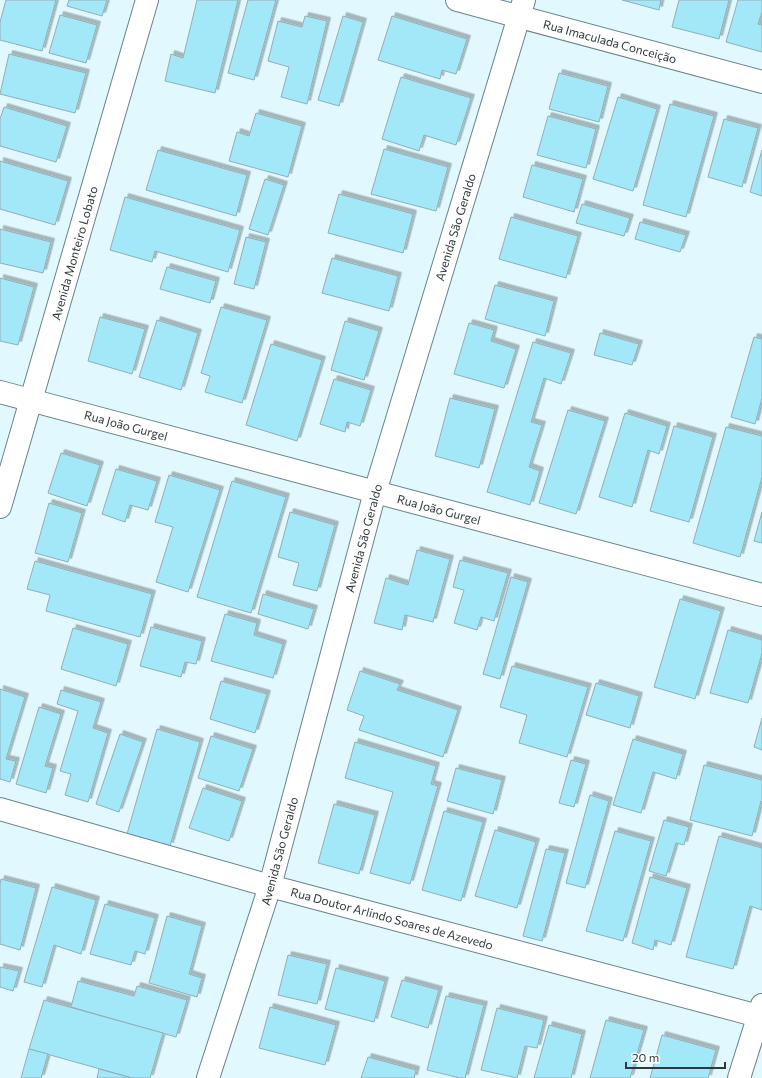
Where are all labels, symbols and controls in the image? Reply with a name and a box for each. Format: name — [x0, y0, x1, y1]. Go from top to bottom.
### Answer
street label: Rua Imaculada Conceição — [542, 16, 678, 66]
street label: Avenida São Geraldo — [432, 172, 478, 282]
street label: Avenida Monteiro Lobato — [48, 184, 100, 322]
street label: Rua João Gurgel — [83, 407, 169, 444]
street label: Avenida São Geraldo — [342, 482, 384, 594]
street label: Rua João Gurgel — [396, 491, 482, 528]
street label: Avenida São Geraldo — [258, 795, 300, 907]
street label: Rua Doutor Arlindo Soares de Azevedo — [289, 884, 495, 952]
scale bar — [626, 1044, 725, 1070]
text: 20 m — [632, 1050, 659, 1064]

